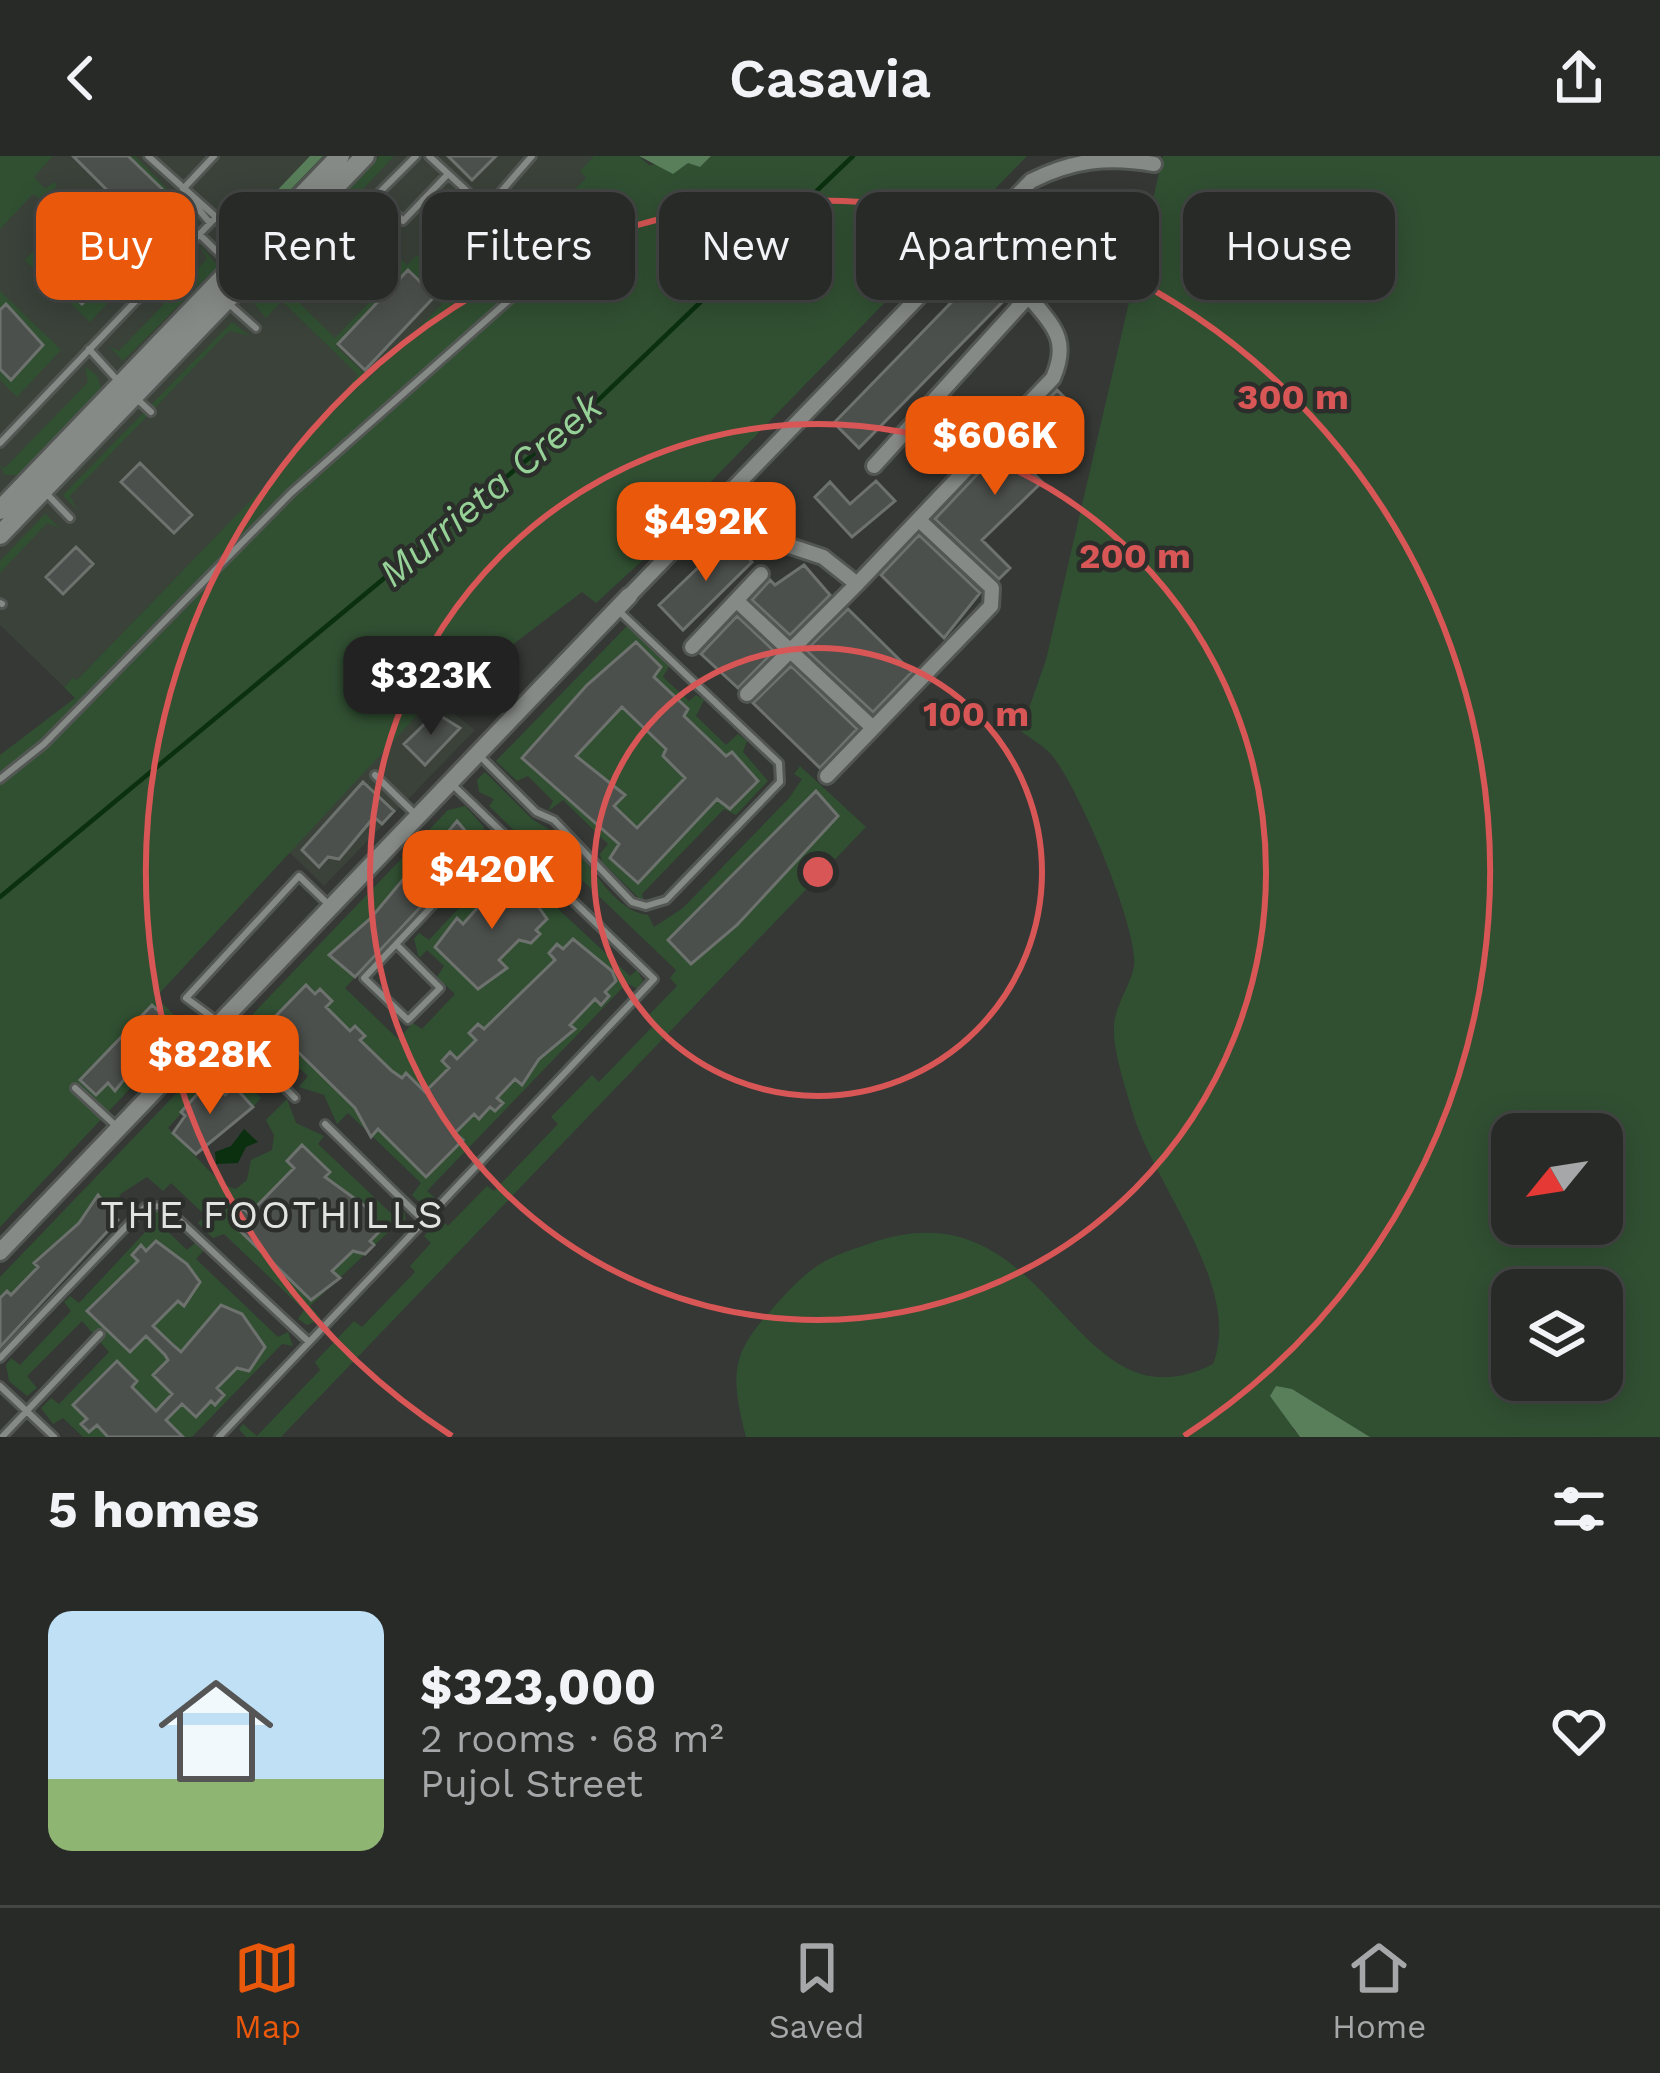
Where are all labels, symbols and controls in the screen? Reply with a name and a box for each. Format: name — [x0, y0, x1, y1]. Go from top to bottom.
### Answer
icon: back — [48, 45, 114, 111]
icon: share — [1546, 45, 1612, 111]
text: Casavia — [729, 47, 931, 110]
chip: Buy — [36, 192, 195, 300]
chip: Rent — [219, 192, 398, 300]
chip: Filters — [422, 192, 635, 300]
chip: New — [659, 192, 832, 300]
chip: Apartment — [856, 192, 1159, 300]
chip: House — [1183, 192, 1395, 300]
text: 300 m — [1237, 376, 1349, 418]
water label: Murrieta Creek — [370, 382, 612, 596]
pin: $606K — [911, 396, 1079, 498]
text: $606K — [932, 412, 1058, 457]
pin: $492K — [622, 482, 790, 584]
text: $492K — [644, 498, 768, 543]
text: 200 m — [1079, 535, 1191, 577]
pin: $323K — [347, 636, 515, 738]
text: $323K — [370, 652, 492, 697]
text: 100 m — [923, 693, 1029, 735]
pin: $420K — [408, 830, 576, 932]
text: $420K — [429, 846, 555, 891]
centre of rings — [797, 851, 839, 893]
pin: $828K — [126, 1015, 294, 1117]
text: $828K — [148, 1031, 272, 1076]
north arrow — [1491, 1113, 1623, 1245]
map controls — [1491, 1113, 1623, 1401]
district label: THE FOOTHILLS — [100, 1192, 446, 1237]
button: layers — [1491, 1269, 1623, 1401]
icon: filters — [1546, 1476, 1612, 1542]
text: 5 homes — [48, 1480, 259, 1539]
text: $323,000 — [420, 1657, 656, 1716]
icon: home — [144, 1659, 288, 1803]
icon: heart — [1546, 1698, 1612, 1764]
text: 2 rooms · 68 m² — [420, 1716, 724, 1761]
text: Pujol Street — [420, 1761, 643, 1806]
tab: Map — [234, 1935, 301, 2046]
tab: Saved — [769, 1935, 864, 2046]
tab: Home — [1332, 1935, 1426, 2046]

